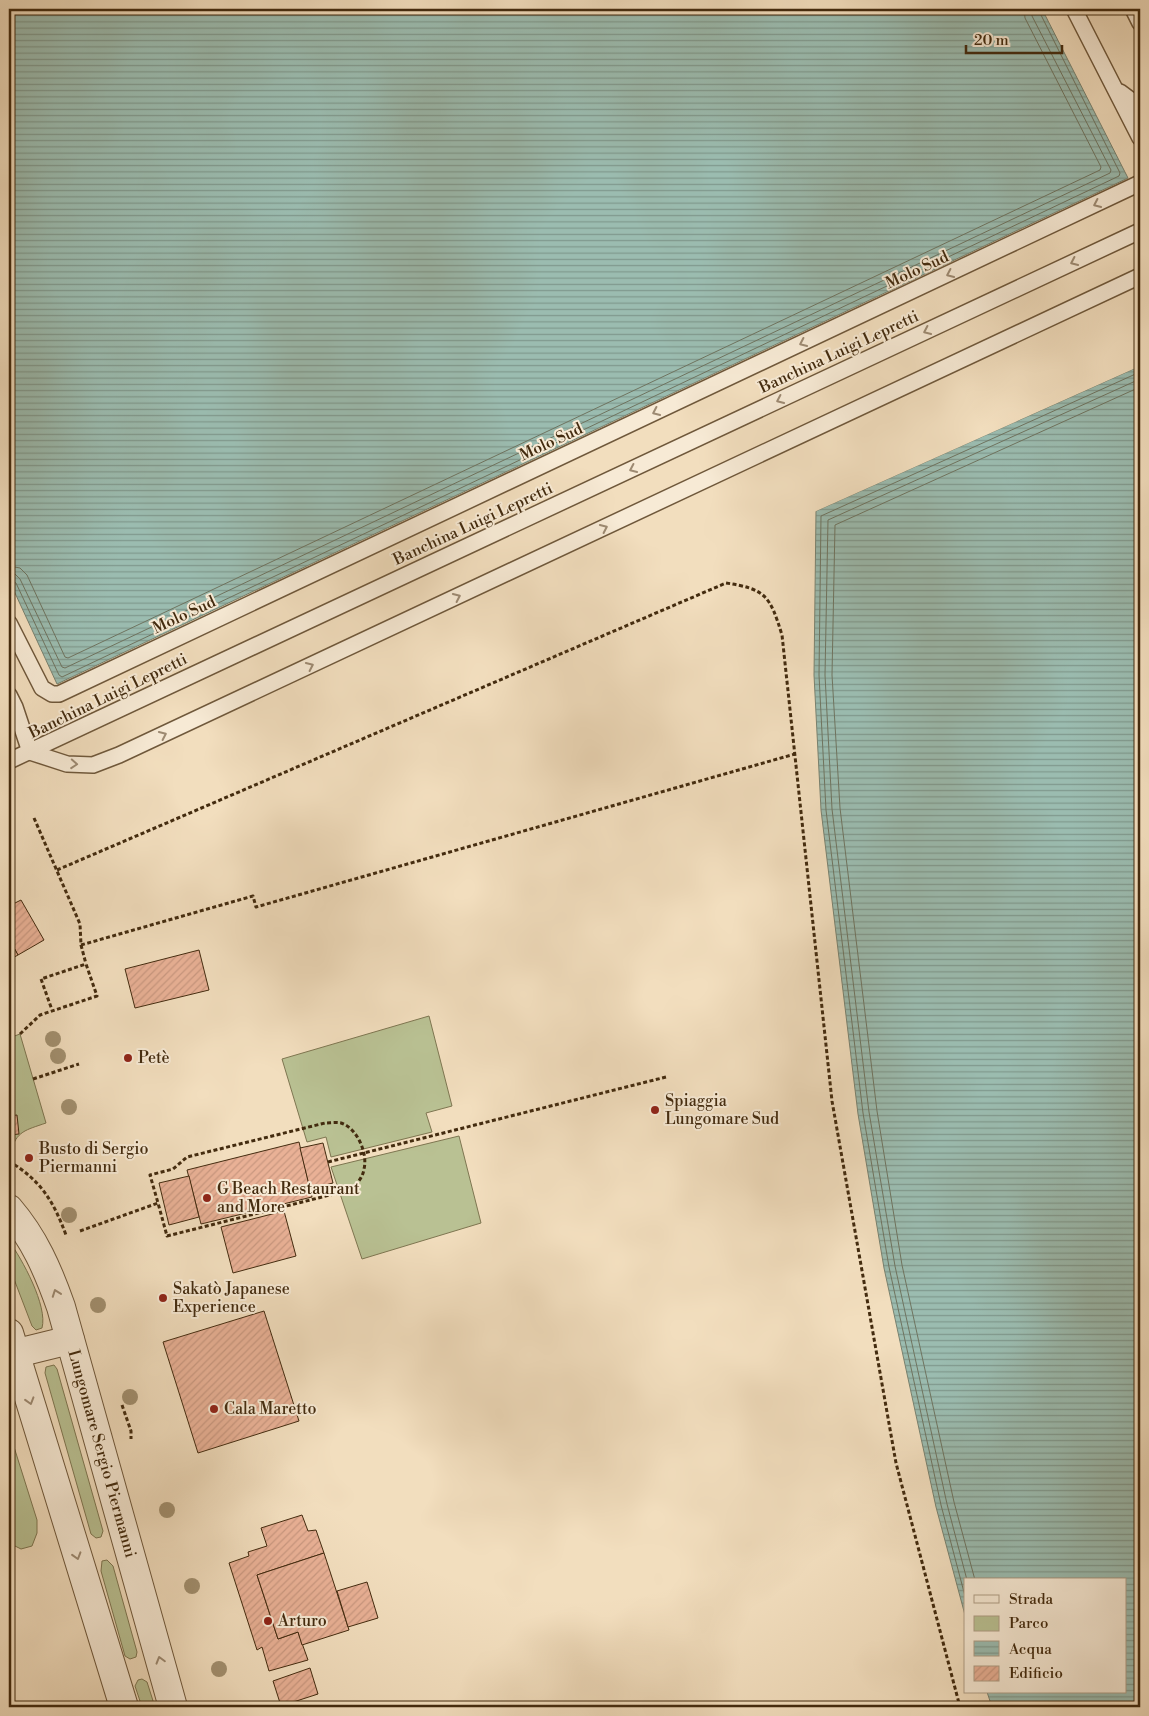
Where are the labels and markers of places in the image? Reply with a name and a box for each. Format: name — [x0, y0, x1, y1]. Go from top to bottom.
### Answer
place label: Petè — [138, 1048, 170, 1068]
marker: Petè — [122, 1052, 134, 1064]
place label: Spiaggia Lungomare Sud — [665, 1091, 779, 1129]
marker: Spiaggia Lungomare Sud — [649, 1104, 661, 1116]
place label: Busto di Sergio Piermanni — [38, 1139, 149, 1177]
marker: Busto di Sergio Piermanni — [23, 1152, 35, 1164]
place label: G Beach Restaurant and More — [217, 1179, 360, 1217]
marker: G Beach Restaurant and More — [201, 1192, 213, 1204]
place label: Sakatò Japanese Experience — [173, 1279, 290, 1317]
marker: Sakatò Japanese Experience — [157, 1292, 169, 1304]
place label: Cala Maretto — [224, 1399, 316, 1419]
marker: Cala Maretto — [208, 1403, 220, 1415]
place label: Arturo — [277, 1611, 327, 1631]
marker: Arturo — [262, 1615, 274, 1627]

